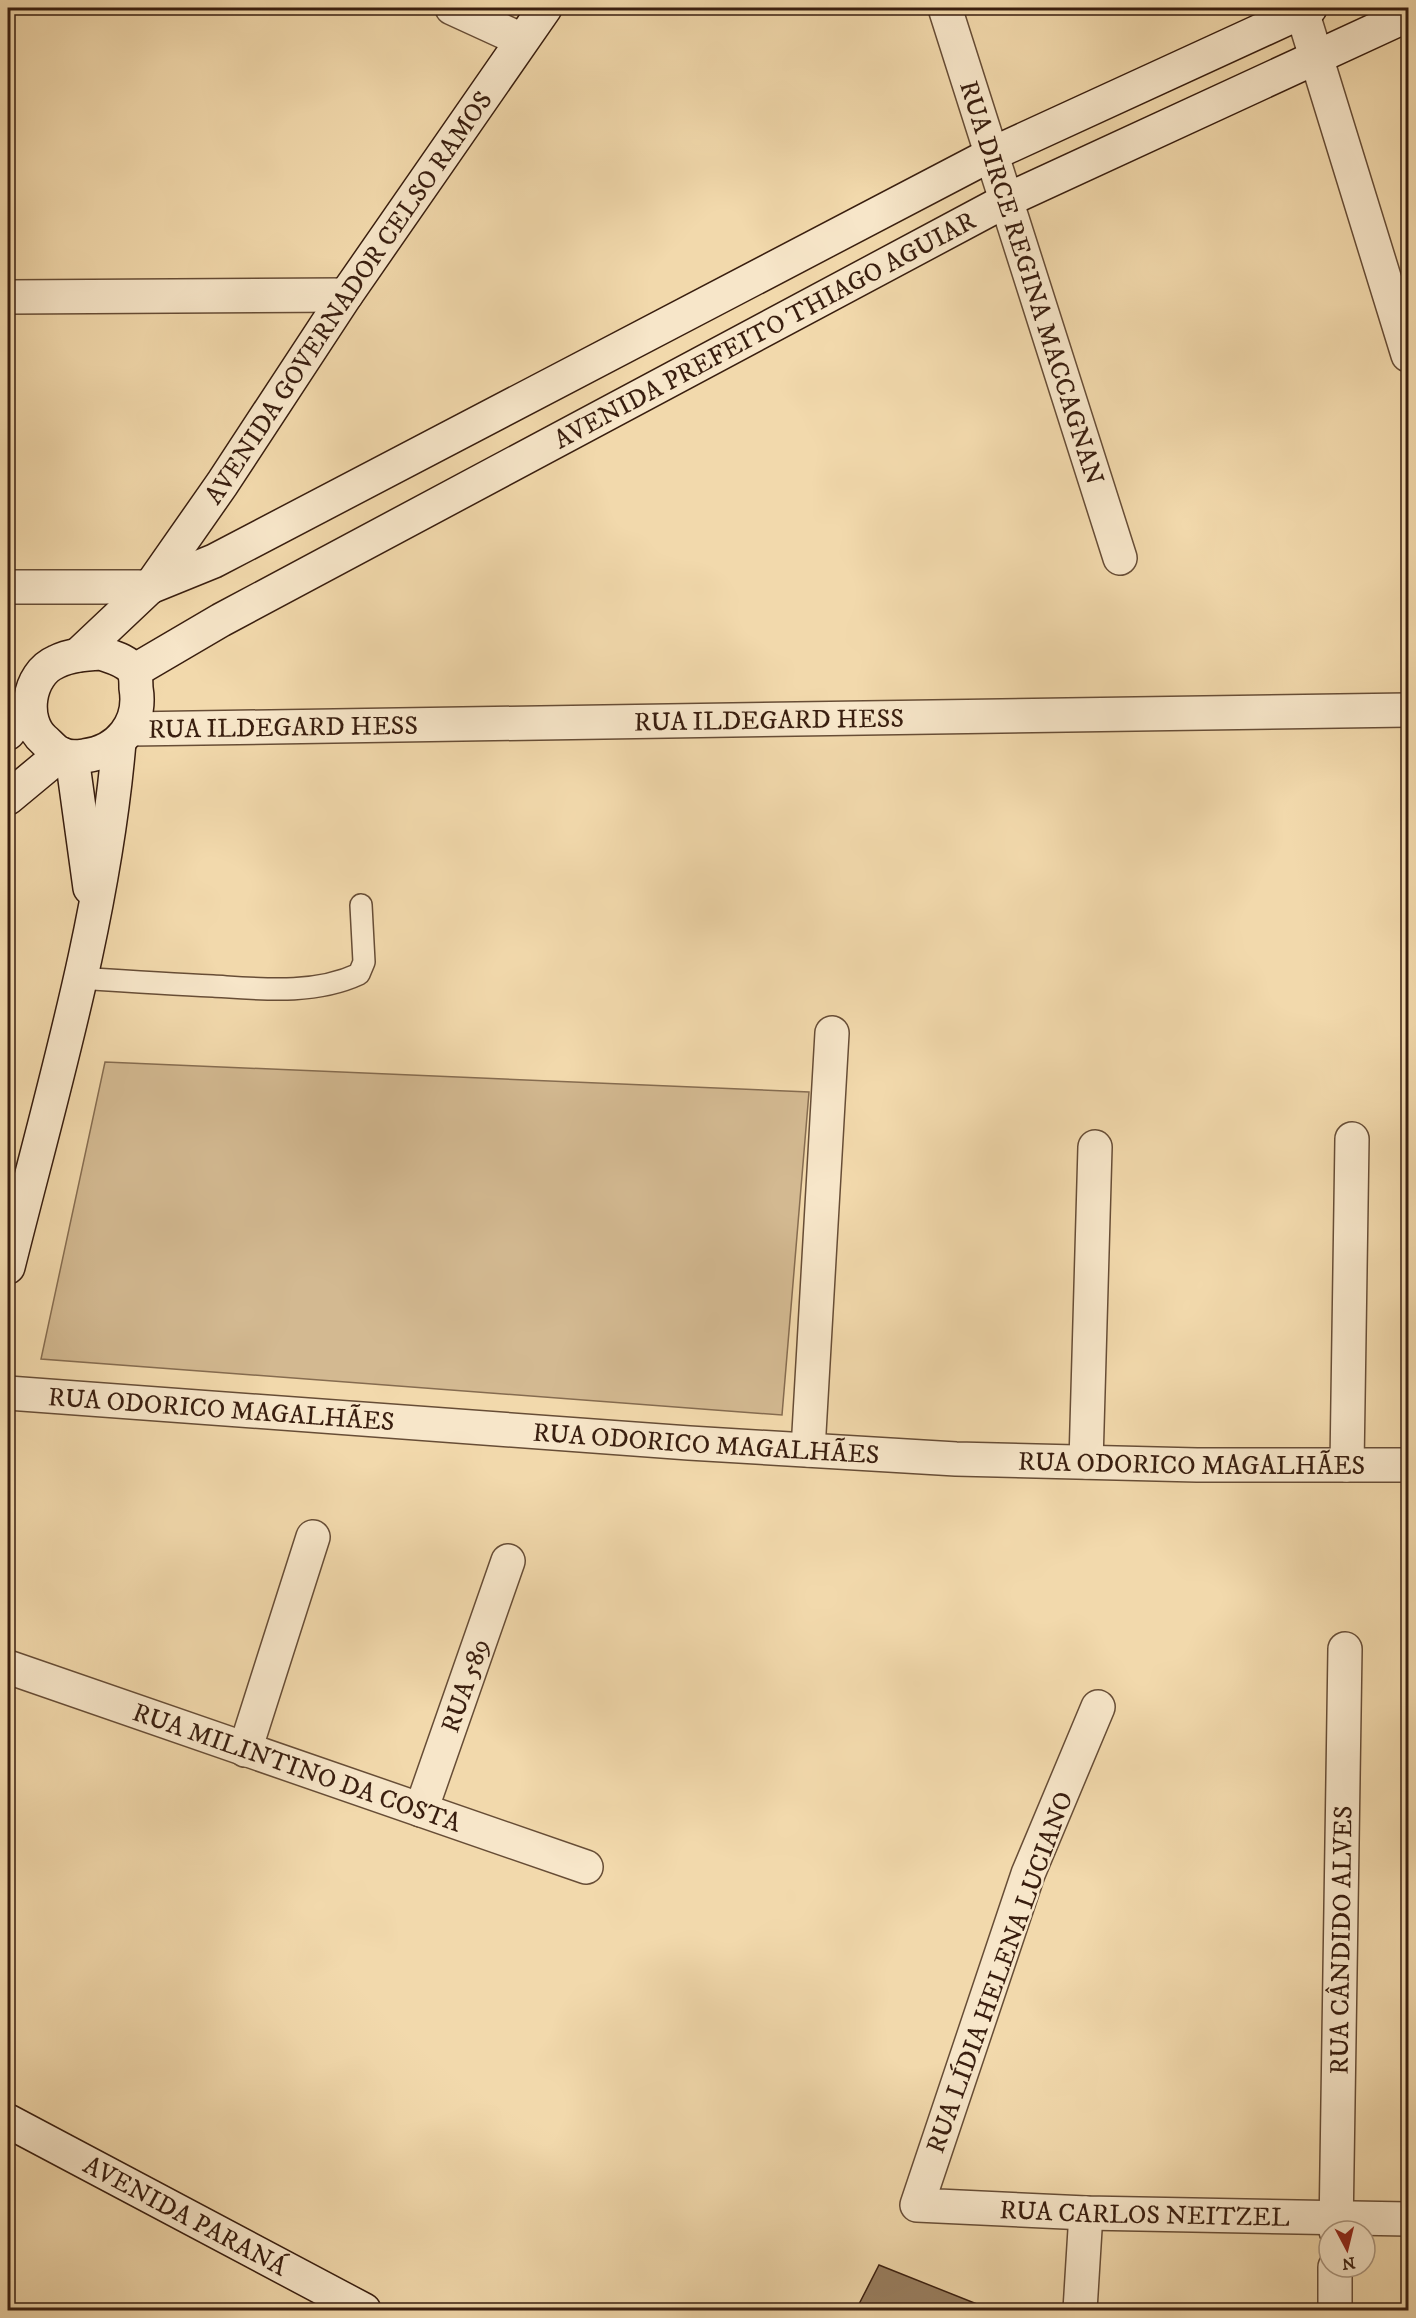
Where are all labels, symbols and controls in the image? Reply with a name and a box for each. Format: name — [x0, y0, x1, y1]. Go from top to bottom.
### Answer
street label: RUA DIRCE REGINA MACCAGNAN — [951, 77, 1111, 489]
street label: AVENIDA GOVERNADOR CELSO RAMOS — [198, 85, 500, 511]
street label: AVENIDA PREFEITO THIAGO AGUIAR — [548, 205, 982, 457]
street label: RUA ILDEGARD HESS — [634, 702, 904, 740]
street label: RUA ILDEGARD HESS — [148, 710, 418, 747]
street label: RUA ODORICO MAGALHÃES — [47, 1381, 396, 1439]
street label: RUA ODORICO MAGALHÃES — [532, 1417, 880, 1472]
street label: RUA ODORICO MAGALHÃES — [1018, 1446, 1365, 1483]
street label: RUA 589 — [434, 1634, 498, 1737]
street label: RUA MILINTINO DA COSTA — [128, 1696, 466, 1841]
street label: RUA LÍDIA HELENA LUCIANO — [919, 1787, 1081, 2158]
street label: RUA CÂNDIDO ALVES — [1323, 1805, 1361, 2075]
street label: AVENIDA PARANÁ — [77, 2149, 293, 2284]
street label: RUA CARLOS NEITZEL — [999, 2194, 1290, 2235]
north arrow — [1317, 2219, 1377, 2279]
text: N — [1341, 2252, 1356, 2274]

